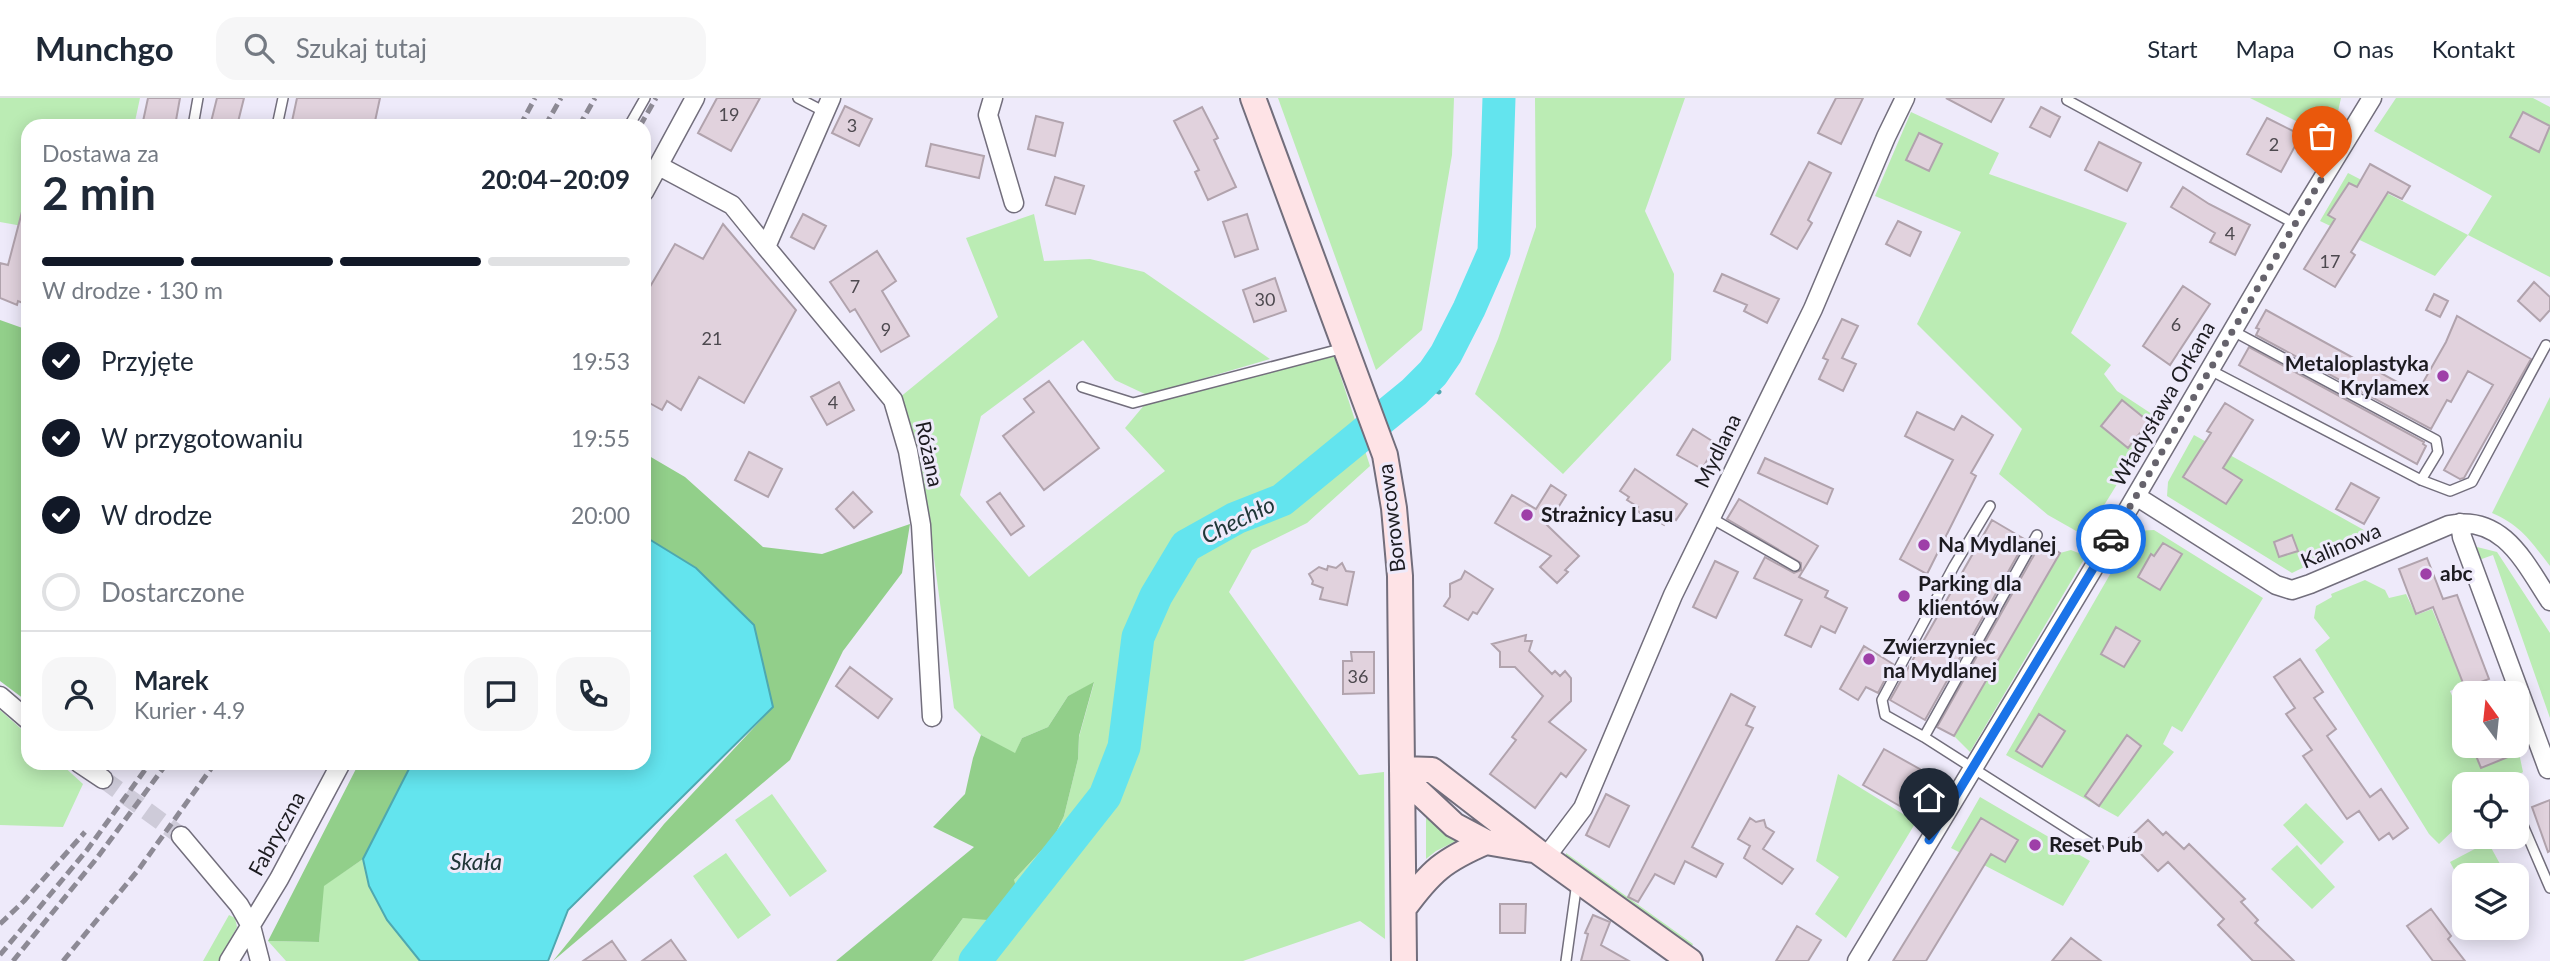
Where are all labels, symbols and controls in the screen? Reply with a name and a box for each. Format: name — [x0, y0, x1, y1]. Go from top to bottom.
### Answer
search box — [216, 17, 706, 80]
text: Munchgo — [35, 28, 174, 68]
icon: search — [240, 29, 278, 67]
text: Szukaj tutaj — [296, 32, 427, 64]
text: Start — [2147, 34, 2198, 63]
text: Mapa — [2236, 34, 2295, 63]
text: O nas — [2333, 34, 2394, 63]
text: Kontakt — [2432, 34, 2515, 63]
house number: 19 — [719, 103, 739, 125]
pin — [2292, 106, 2352, 178]
house number: 3 — [847, 114, 857, 136]
icon: bag — [2303, 117, 2341, 155]
house number: 2 — [2269, 133, 2279, 155]
text: Dostawa za — [42, 139, 159, 167]
text: 20:04–20:09 — [481, 163, 630, 195]
text: 2 min — [42, 165, 156, 220]
house number: 4 — [2225, 222, 2235, 244]
house number: 17 — [2320, 250, 2340, 272]
house number: 7 — [850, 275, 860, 297]
text: W drodze · 130 m — [42, 276, 223, 304]
house number: 30 — [1255, 288, 1275, 310]
house number: 6 — [2171, 313, 2181, 335]
street label: Władysława Orkana — [2104, 316, 2219, 490]
house number: 9 — [881, 318, 891, 340]
house number: 21 — [702, 327, 722, 349]
icon: check — [42, 342, 80, 380]
text: Przyjęte — [101, 345, 194, 377]
text: 19:53 — [571, 347, 630, 375]
place label: Metaloplastyka Krylamex — [2285, 350, 2429, 399]
marker: Metaloplastyka Krylamex — [2435, 368, 2451, 384]
house number: 4 — [828, 391, 838, 413]
street label: Mydlana — [1688, 409, 1745, 491]
icon: check — [42, 419, 80, 457]
street label: Różana — [911, 419, 950, 489]
text: W przygotowaniu — [101, 422, 303, 454]
text: 19:55 — [571, 424, 630, 452]
street label: Borowcowa — [1371, 463, 1410, 574]
water label: Chechło — [1196, 489, 1279, 549]
icon: check — [42, 496, 80, 534]
text: W drodze — [101, 499, 212, 531]
text: 20:00 — [571, 501, 630, 529]
place label: Strażnicy Lasu — [1541, 501, 1673, 526]
courier — [2076, 504, 2146, 574]
marker: Strażnicy Lasu — [1519, 507, 1535, 523]
street label: Kalinowa — [2297, 517, 2384, 573]
icon: car — [2092, 520, 2130, 558]
place label: Na Mydlanej — [1938, 531, 2056, 556]
marker: Na Mydlanej — [1916, 537, 1932, 553]
place label: abc — [2440, 560, 2473, 585]
marker: abc — [2418, 566, 2434, 582]
place label: Parking dla klientów — [1918, 570, 2022, 619]
text: Dostarczone — [101, 576, 245, 608]
marker: Parking dla klientów — [1896, 588, 1912, 604]
place label: Zwierzyniec na Mydlanej — [1883, 633, 1997, 682]
marker: Zwierzyniec na Mydlanej — [1861, 651, 1877, 667]
button: person — [42, 657, 116, 731]
button: chat — [464, 657, 538, 731]
button: phone — [556, 657, 630, 731]
text: Marek — [134, 664, 209, 696]
house number: 36 — [1348, 665, 1368, 687]
north arrow — [2452, 681, 2529, 758]
map controls — [2452, 681, 2529, 940]
text: Kurier · 4.9 — [134, 696, 245, 724]
pin — [1899, 768, 1959, 840]
button: locate — [2452, 772, 2529, 849]
icon: home — [1910, 779, 1948, 817]
street label: Fabryczna — [242, 787, 309, 880]
place label: Reset Pub — [2049, 831, 2143, 856]
marker: Reset Pub — [2027, 837, 2043, 853]
water label: Skała — [450, 847, 502, 875]
button: layers — [2452, 863, 2529, 940]

